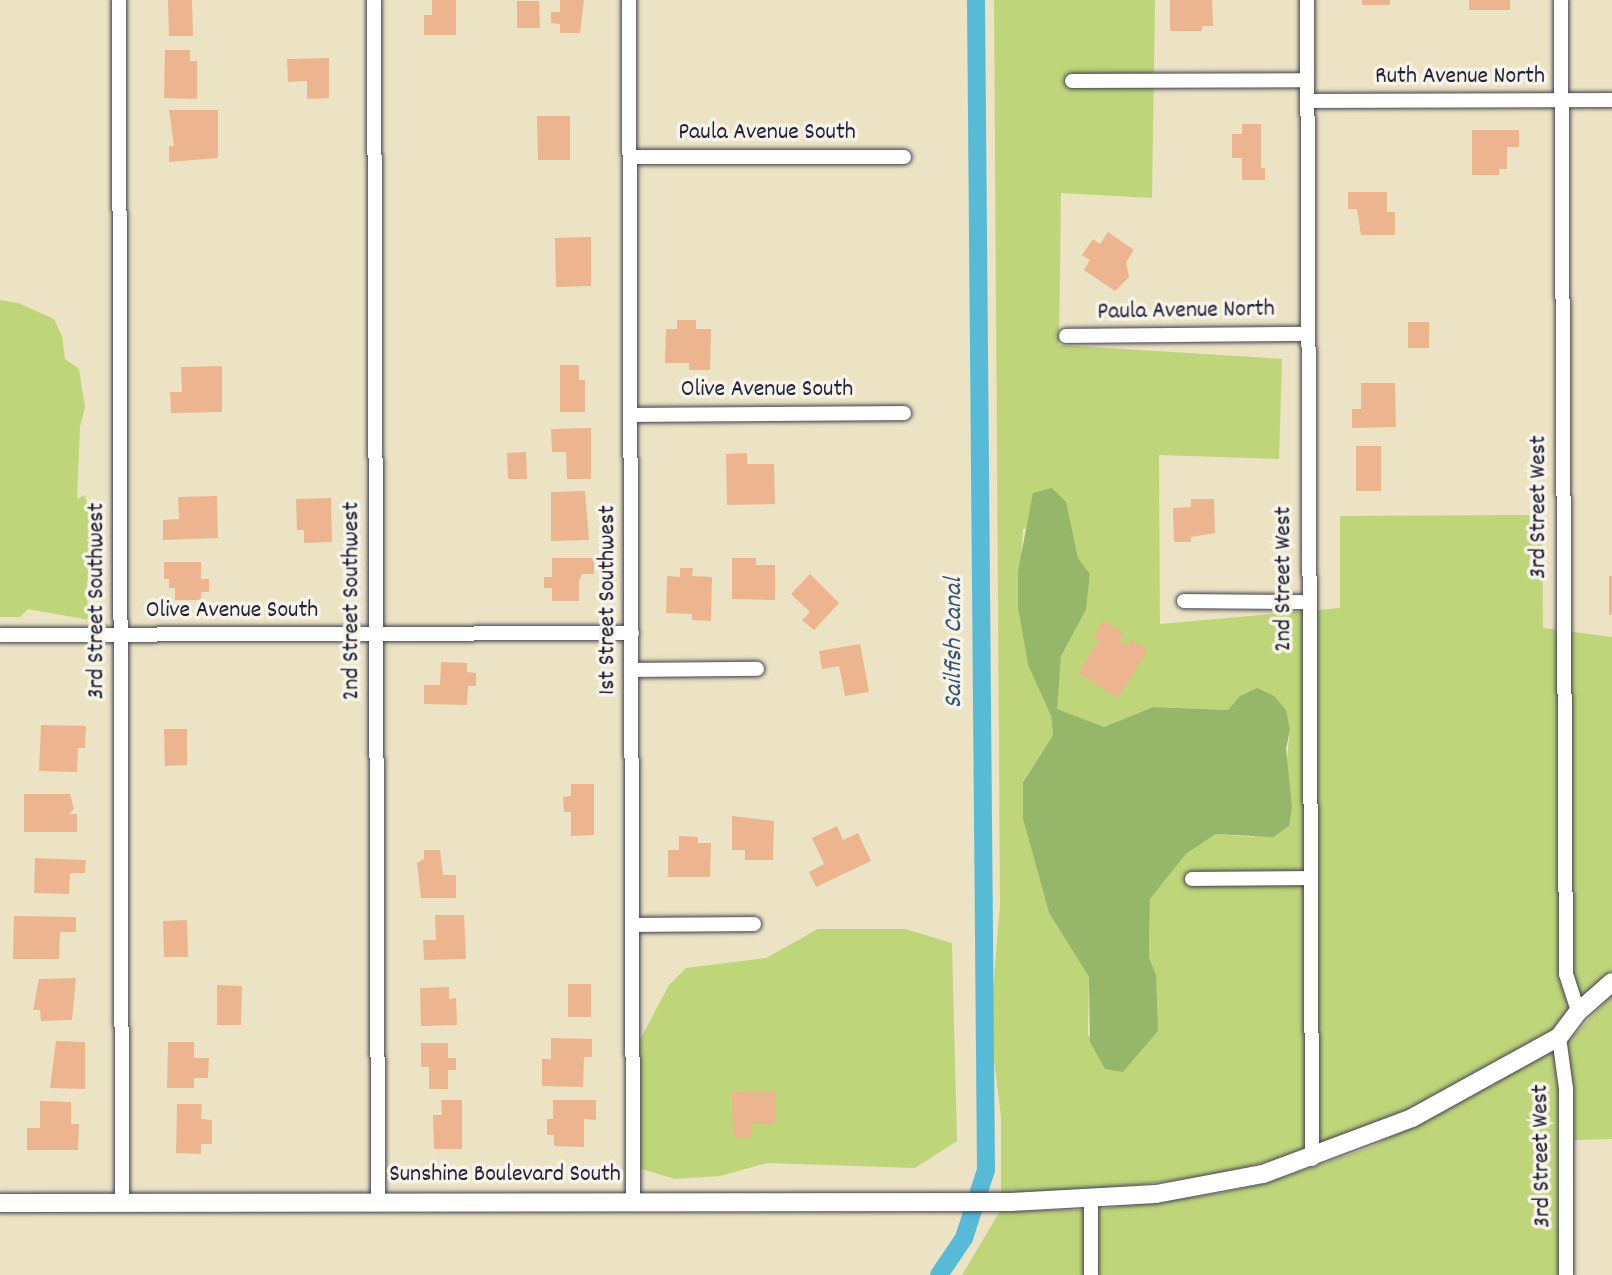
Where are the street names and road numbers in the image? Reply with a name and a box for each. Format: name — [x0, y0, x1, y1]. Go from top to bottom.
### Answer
street label: Ruth Avenue North — [1375, 64, 1545, 92]
street label: Paula Avenue South — [678, 120, 856, 148]
street label: Paula Avenue North — [1097, 296, 1275, 328]
street label: Olive Avenue South — [681, 377, 853, 405]
street label: 3rd Street West — [1526, 435, 1554, 579]
street label: 2nd Street Southwest — [339, 502, 367, 700]
street label: 3rd Street Southwest — [84, 503, 112, 699]
street label: 1st Street Southwest — [595, 505, 623, 695]
street label: 2nd Street West — [1271, 506, 1299, 652]
street label: Olive Avenue South — [146, 598, 318, 626]
street label: 3rd Street West — [1527, 1084, 1559, 1228]
street label: Sunshine Boulevard South — [389, 1162, 621, 1190]

